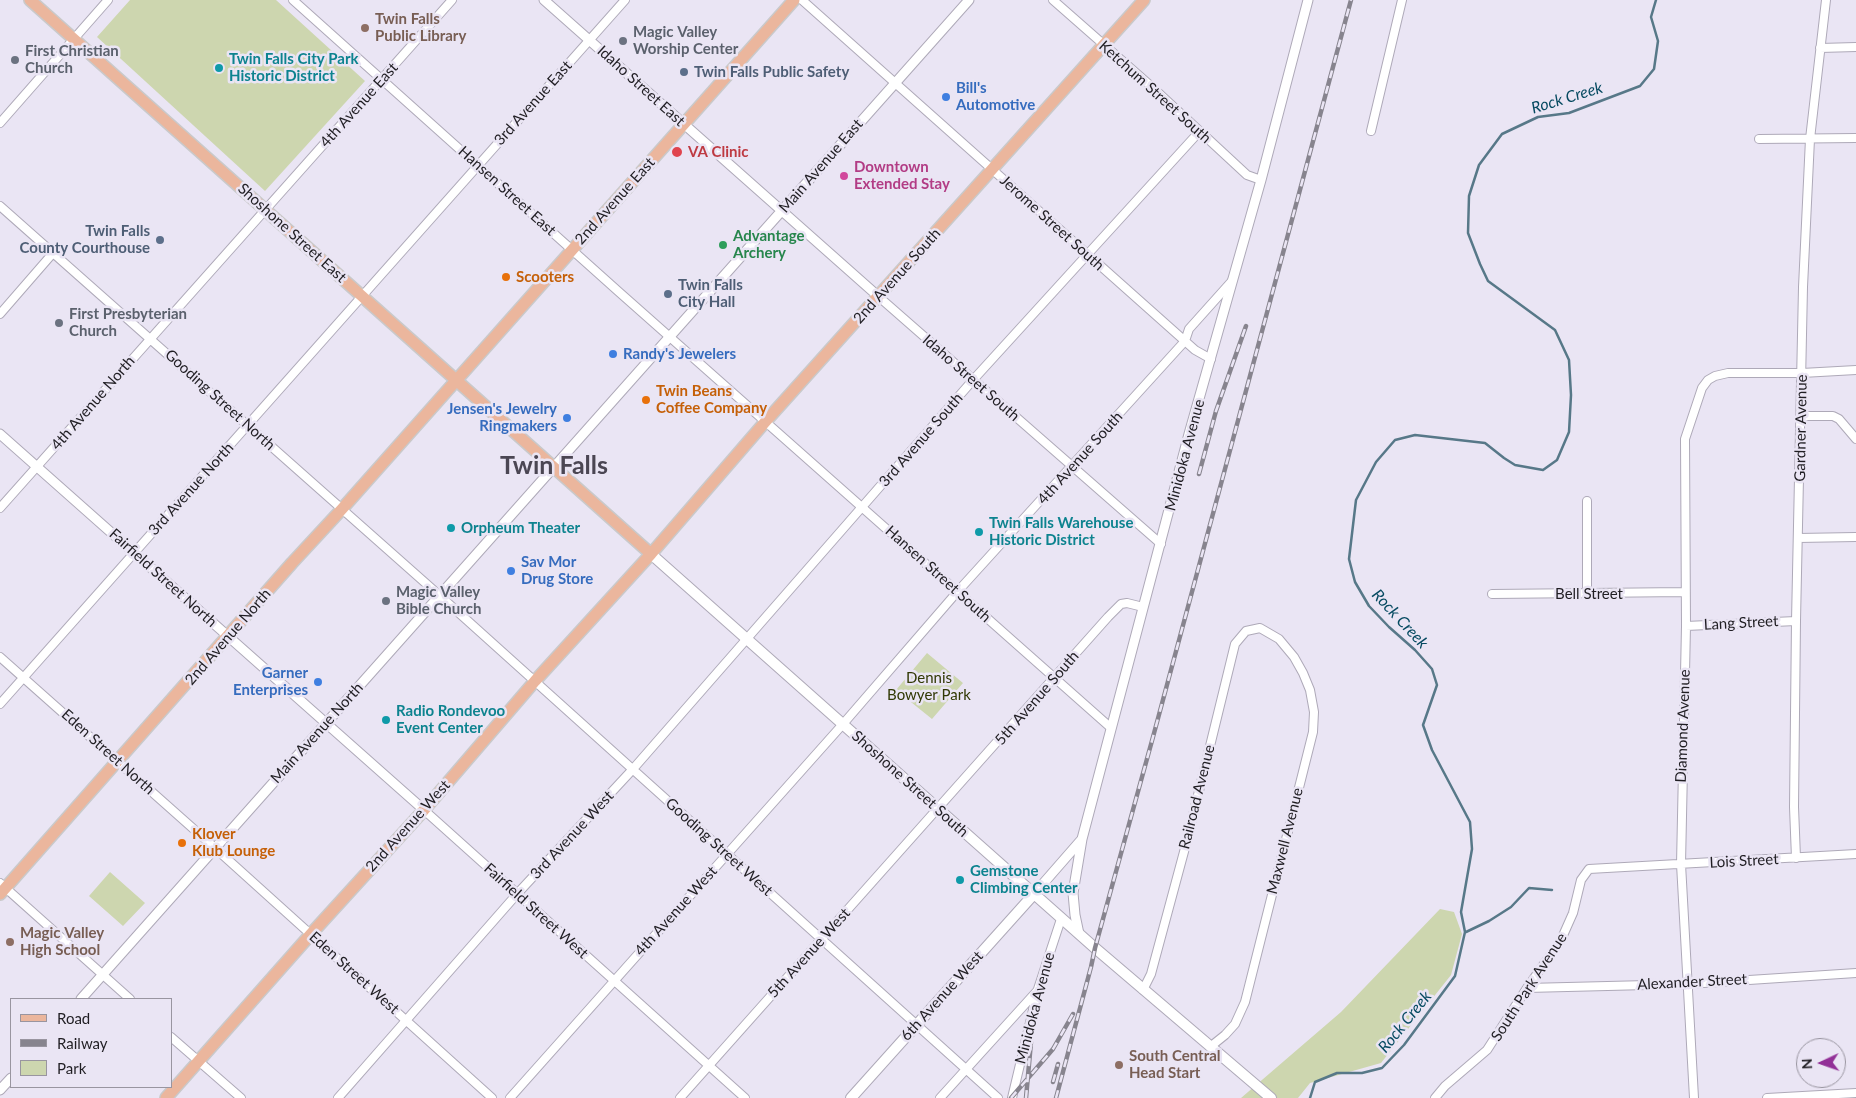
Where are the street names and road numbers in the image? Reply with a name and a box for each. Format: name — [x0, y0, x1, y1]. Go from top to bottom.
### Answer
street label: Ketchum Street South — [1095, 37, 1215, 147]
street label: Idaho Street East — [593, 42, 689, 130]
street label: 3rd Avenue East — [490, 57, 576, 149]
street label: 4th Avenue East — [316, 59, 402, 151]
street label: Main Avenue East — [775, 115, 867, 217]
street label: Hansen Street East — [455, 143, 559, 239]
street label: 2nd Avenue East — [571, 154, 659, 248]
street label: Jerome Street South — [996, 172, 1108, 274]
street label: Shoshone Street East — [234, 180, 350, 286]
street label: 2nd Avenue South — [850, 225, 944, 327]
street label: Idaho Street South — [919, 331, 1023, 425]
street label: Gooding Street North — [161, 346, 279, 454]
street label: 4th Avenue North — [47, 352, 139, 454]
street label: Gardner Avenue — [1791, 374, 1811, 482]
street label: 3rd Avenue South — [875, 389, 967, 491]
street label: Minidoka Avenue — [1161, 397, 1209, 513]
street label: 4th Avenue South — [1034, 408, 1126, 508]
street label: 3rd Avenue North — [145, 439, 237, 539]
street label: Hansen Street South — [882, 522, 994, 626]
street label: Fairfield Street North — [106, 525, 220, 631]
street label: 2nd Avenue North — [181, 585, 275, 689]
street label: Bell Street — [1555, 585, 1623, 603]
street label: Lang Street — [1703, 612, 1779, 634]
street label: 5th Avenue South — [991, 647, 1083, 749]
street label: Diamond Avenue — [1672, 669, 1694, 783]
street label: Main Avenue North — [267, 679, 367, 787]
street label: Eden Street North — [58, 705, 158, 799]
street label: Shoshone Street South — [848, 727, 972, 841]
street label: Railroad Avenue — [1175, 743, 1219, 851]
street label: 2nd Avenue West — [362, 776, 454, 876]
street label: Maxwell Avenue — [1263, 786, 1307, 896]
street label: 3rd Avenue West — [527, 787, 617, 883]
street label: Gooding Street West — [662, 794, 776, 900]
street label: Lois Street — [1709, 850, 1779, 872]
street label: Fairfield Street West — [480, 859, 592, 963]
street label: 4th Avenue West — [631, 863, 721, 959]
street label: 5th Avenue West — [764, 905, 854, 1001]
street label: Eden Street West — [305, 928, 403, 1018]
street label: South Park Avenue — [1487, 930, 1571, 1044]
street label: 6th Avenue West — [897, 948, 987, 1044]
street label: Minidoka Avenue — [1011, 950, 1059, 1066]
street label: Alexander Street — [1637, 970, 1747, 994]

